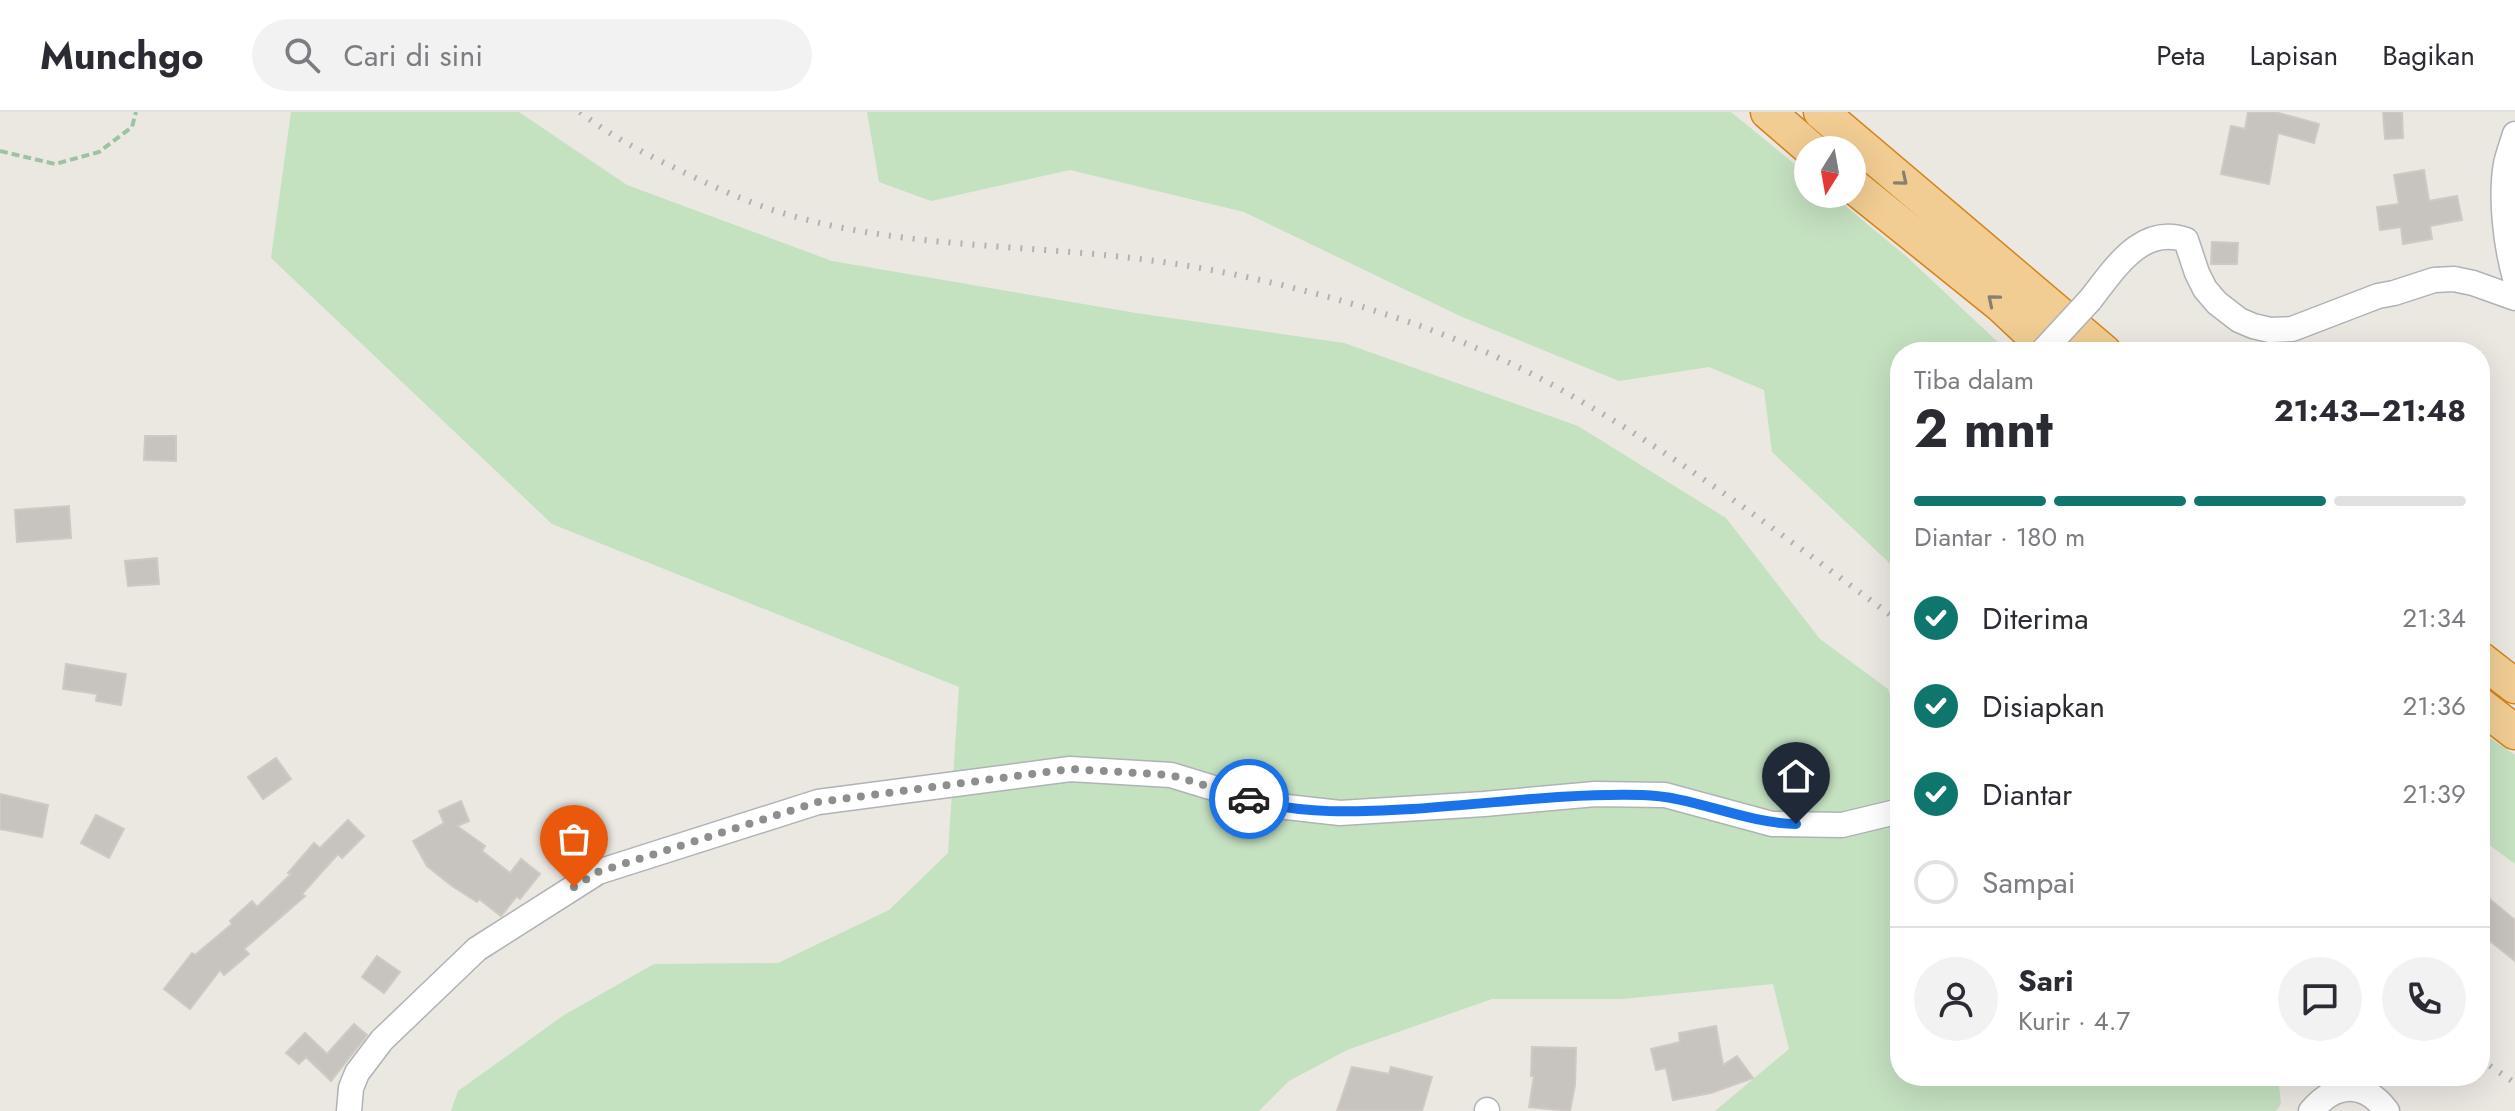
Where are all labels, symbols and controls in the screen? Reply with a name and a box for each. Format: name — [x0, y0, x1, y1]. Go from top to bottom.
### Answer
search box — [252, 19, 812, 91]
text: Munchgo — [40, 28, 204, 83]
icon: search — [280, 33, 324, 77]
text: Cari di sini — [344, 34, 483, 77]
text: Peta — [2156, 35, 2205, 76]
text: Lapisan — [2249, 35, 2338, 76]
text: Bagikan — [2382, 35, 2475, 76]
north arrow — [1794, 136, 1866, 208]
map controls — [1794, 136, 1866, 208]
one-way arrow — [1892, 170, 1907, 185]
one-way arrow — [1988, 295, 2003, 310]
text: Tiba dalam — [1914, 361, 2034, 399]
text: 21:43–21:48 — [2274, 389, 2466, 432]
text: 2 mnt — [1914, 391, 2053, 467]
text: Diantar · 180 m — [1914, 518, 2085, 556]
icon: check — [1914, 596, 1958, 640]
text: Diterima — [1982, 597, 2089, 640]
text: 21:34 — [2402, 599, 2466, 637]
icon: check — [1914, 684, 1958, 728]
text: Disiapkan — [1982, 685, 2105, 728]
text: 21:36 — [2403, 687, 2466, 725]
pin — [1762, 742, 1830, 824]
icon: home — [1774, 754, 1818, 798]
courier — [1209, 759, 1289, 839]
icon: check — [1914, 772, 1958, 816]
text: Diantar — [1982, 773, 2072, 816]
text: 21:39 — [2403, 775, 2466, 813]
icon: car — [1227, 777, 1271, 821]
pin — [540, 805, 608, 887]
icon: bag — [552, 817, 596, 861]
text: Sampai — [1982, 861, 2076, 904]
button: person — [1914, 957, 1998, 1041]
button: chat — [2278, 957, 2362, 1041]
button: phone — [2382, 957, 2466, 1041]
text: Sari — [2018, 959, 2074, 1002]
text: Kurir · 4.7 — [2018, 1002, 2130, 1040]

